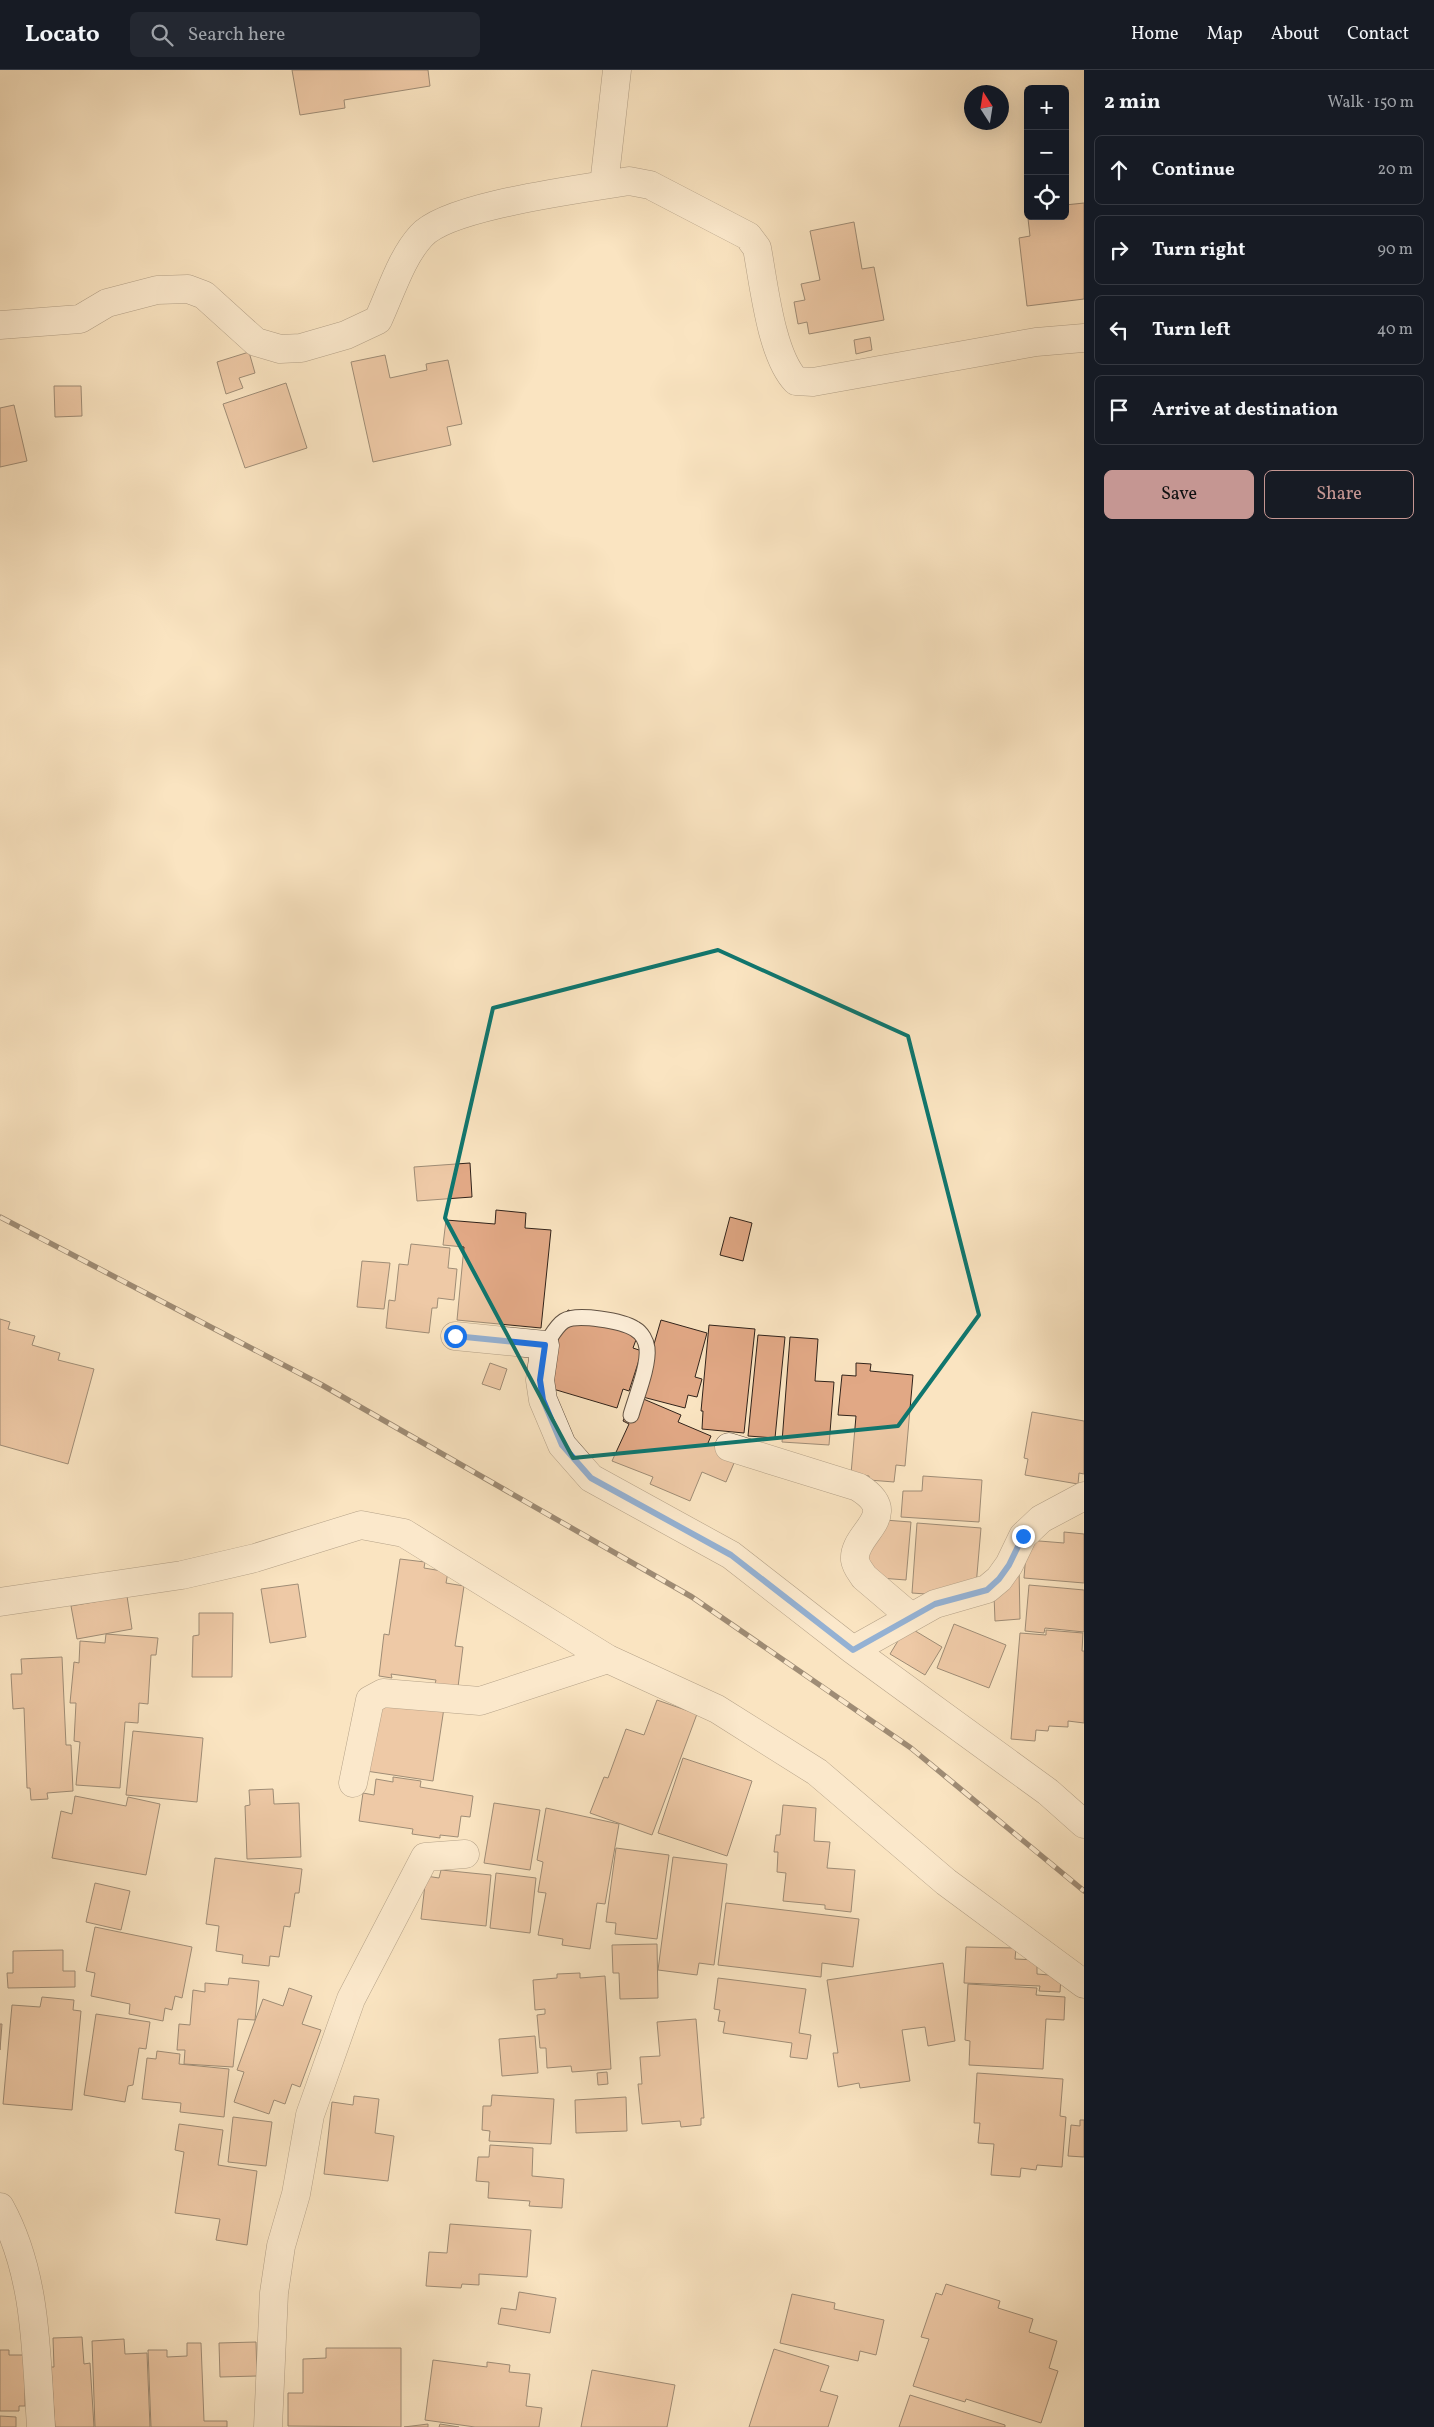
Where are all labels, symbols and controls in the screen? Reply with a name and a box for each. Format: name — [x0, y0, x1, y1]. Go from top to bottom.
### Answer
search box — [130, 12, 480, 57]
text: Locato — [25, 18, 100, 52]
icon: search — [148, 21, 176, 49]
text: Search here — [188, 22, 285, 48]
text: Home — [1131, 22, 1179, 47]
text: Map — [1207, 22, 1243, 47]
text: About — [1271, 22, 1319, 47]
text: Contact — [1347, 22, 1409, 47]
north arrow — [964, 85, 1009, 130]
map controls — [1024, 85, 1069, 220]
button: + — [1024, 85, 1069, 130]
text: 2 min — [1104, 88, 1161, 117]
text: Walk · 150 m — [1328, 92, 1414, 114]
button: − — [1024, 130, 1069, 175]
icon: ahead — [1105, 156, 1133, 184]
text: Continue — [1152, 157, 1235, 183]
text: 20 m — [1378, 159, 1413, 181]
button: locate — [1024, 175, 1069, 220]
icon: right — [1105, 236, 1133, 264]
text: Turn right — [1152, 237, 1245, 263]
text: 90 m — [1377, 239, 1413, 261]
icon: left — [1105, 316, 1133, 344]
text: Turn left — [1152, 317, 1231, 343]
text: 40 m — [1377, 319, 1413, 341]
icon: arrive — [1105, 396, 1133, 424]
text: Arrive at destination — [1152, 397, 1338, 423]
button: Save — [1104, 470, 1254, 519]
button: Share — [1264, 470, 1414, 519]
route start — [444, 1325, 467, 1348]
route end — [1012, 1525, 1035, 1548]

